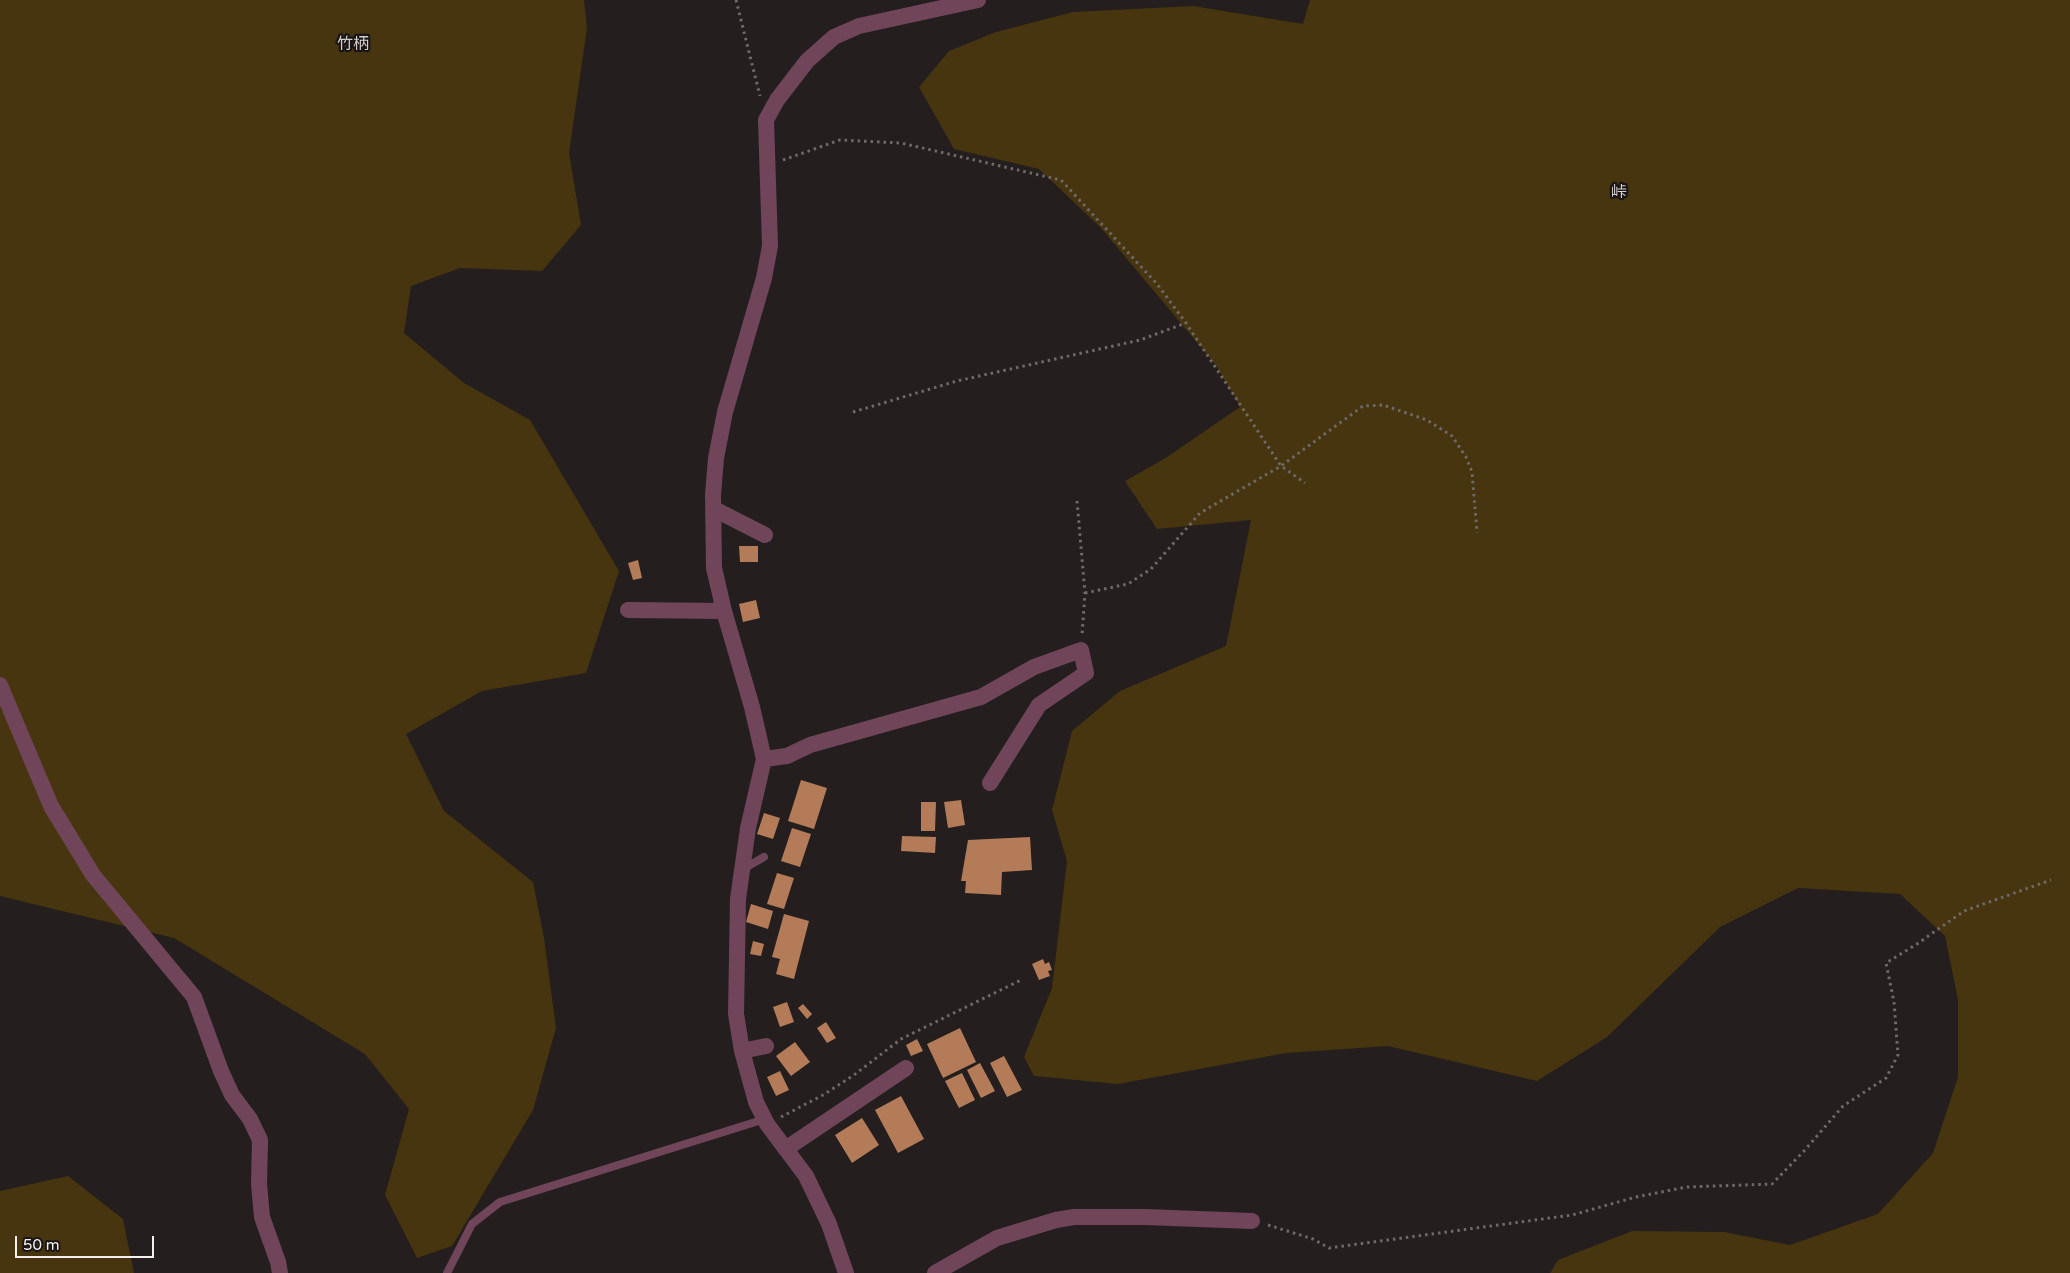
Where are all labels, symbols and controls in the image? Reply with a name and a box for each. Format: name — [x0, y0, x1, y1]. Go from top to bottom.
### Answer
district label: 竹柄 — [337, 35, 369, 55]
district label: 峠 — [1611, 183, 1627, 203]
scale bar — [18, 1226, 156, 1258]
text: 50 m — [23, 1236, 60, 1254]

